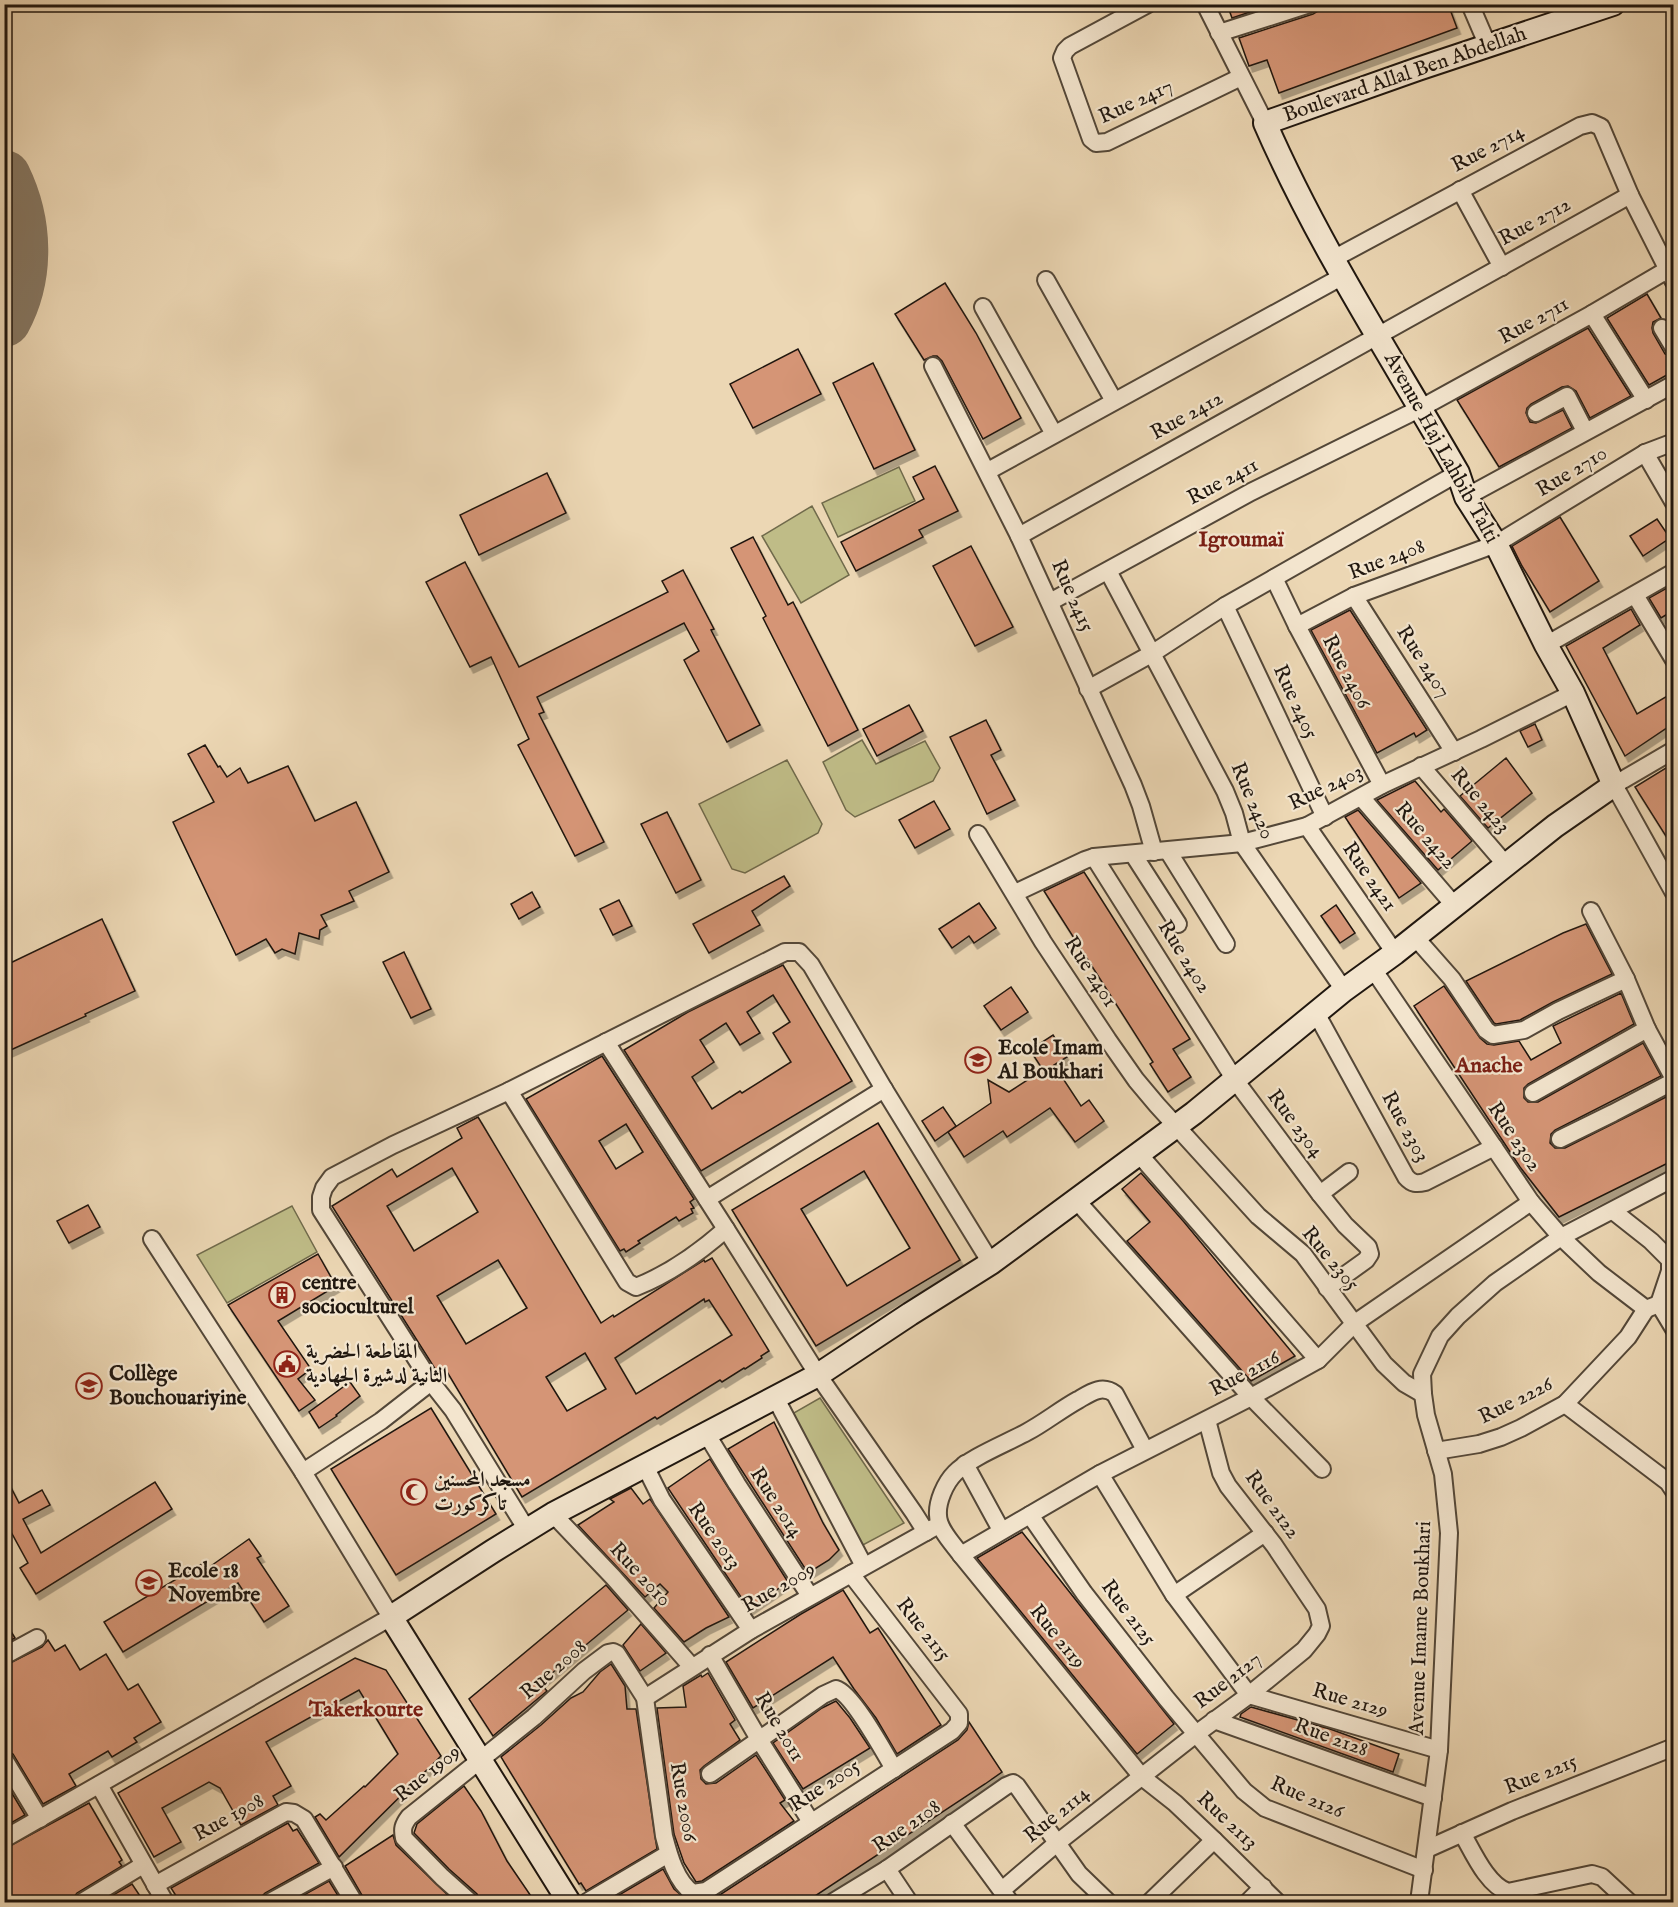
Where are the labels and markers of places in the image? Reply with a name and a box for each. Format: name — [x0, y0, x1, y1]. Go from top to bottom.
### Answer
place label: Ecole Imam Al Boukhari — [997, 1035, 1104, 1086]
school or university icon: Ecole Imam Al Boukhari — [963, 1045, 993, 1075]
place label: centre socioculturel — [302, 1270, 415, 1321]
building icon: centre socioculturel — [267, 1280, 297, 1310]
place label: المقاطعة الحضرية الثانية لدشيرة الجهادية — [306, 1339, 447, 1390]
public building icon: المقاطعة الحضرية الثانية لدشيرة الجهادية — [272, 1349, 302, 1379]
place label: Collège Bouchouariyine — [109, 1361, 247, 1412]
school or university icon: Collège Bouchouariyine — [74, 1371, 104, 1401]
place label: مسجد المحسنين تاكركورت — [434, 1467, 531, 1518]
mosque icon: مسجد المحسنين تاكركورت — [399, 1477, 429, 1507]
place label: Ecole 18 Novembre — [167, 1558, 261, 1609]
school or university icon: Ecole 18 Novembre — [134, 1568, 164, 1598]

